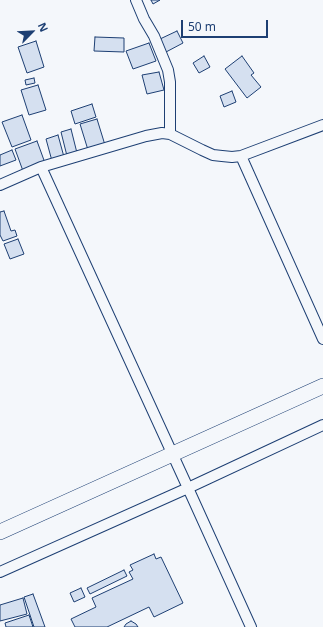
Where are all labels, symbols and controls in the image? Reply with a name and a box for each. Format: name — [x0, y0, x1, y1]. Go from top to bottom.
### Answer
north arrow — [12, 12, 52, 52]
scale bar — [183, 12, 270, 38]
text: 50 m — [188, 18, 216, 35]
text: N — [35, 20, 52, 34]

